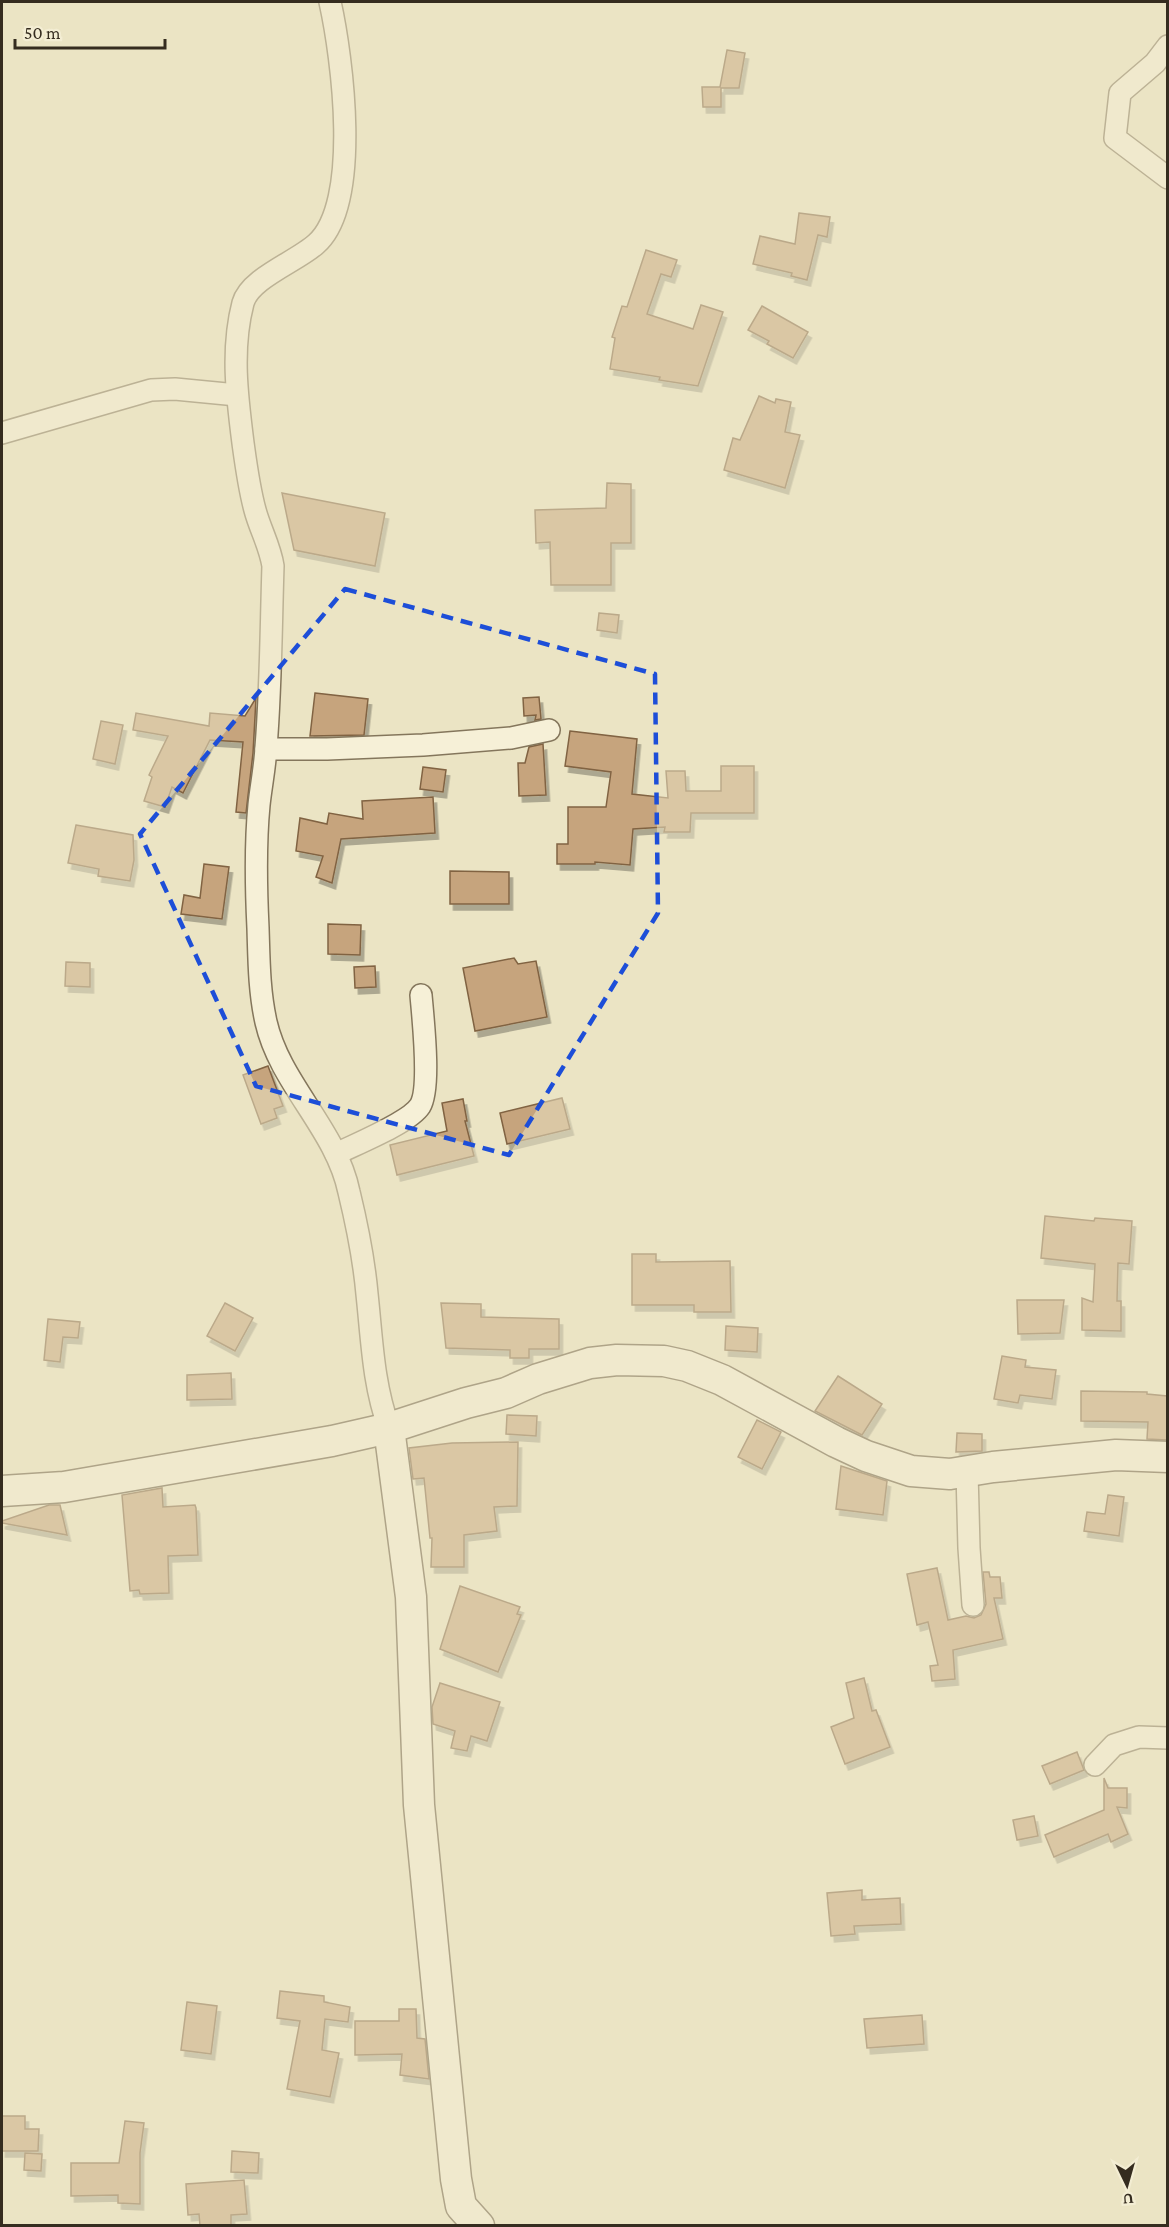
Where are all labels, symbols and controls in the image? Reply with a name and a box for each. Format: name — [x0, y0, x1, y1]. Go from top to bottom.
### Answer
scale bar — [15, 12, 165, 50]
text: 50 m — [24, 23, 61, 43]
north arrow — [1097, 2155, 1157, 2215]
text: U — [1122, 2190, 1134, 2208]

